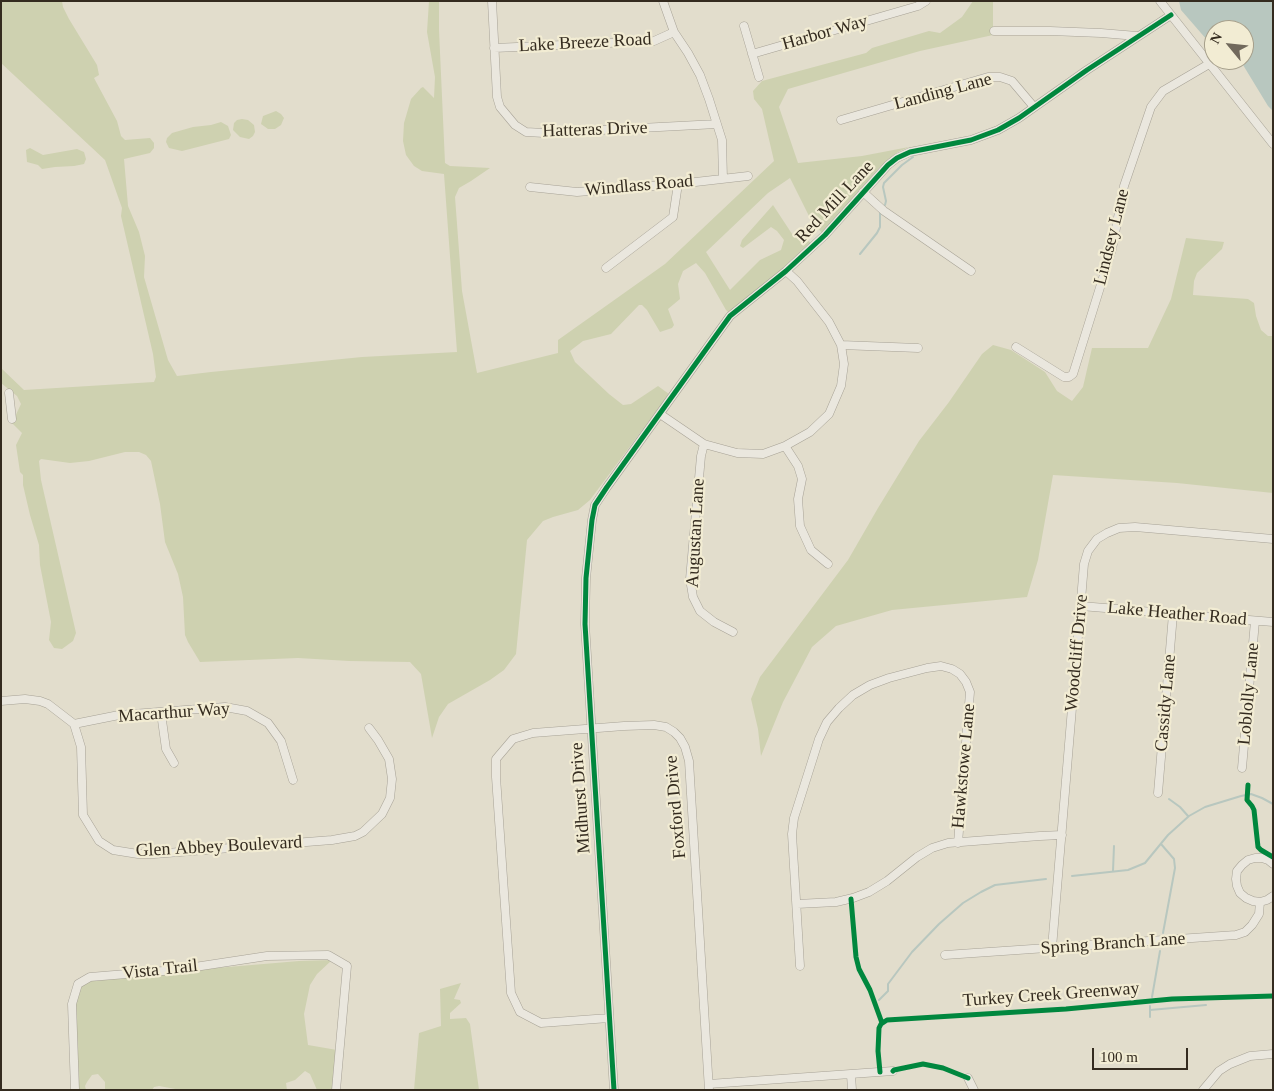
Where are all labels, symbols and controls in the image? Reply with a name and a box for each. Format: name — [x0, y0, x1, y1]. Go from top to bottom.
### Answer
street label: Harbor Way — [780, 10, 870, 56]
north arrow — [1204, 20, 1254, 70]
street label: Lake Breeze Road — [518, 29, 652, 57]
text: N — [1207, 30, 1225, 46]
street label: Landing Lane — [892, 69, 994, 115]
street label: Hatteras Drive — [542, 117, 648, 143]
street label: Red Mill Lane — [791, 156, 879, 248]
street label: Windlass Road — [584, 171, 694, 201]
street label: Lindsey Lane — [1090, 187, 1134, 287]
street label: Augustan Lane — [682, 478, 710, 588]
street label: Woodcliff Drive — [1061, 593, 1093, 713]
street label: Lake Heather Road — [1106, 597, 1248, 631]
street label: Loblolly Lane — [1234, 642, 1264, 746]
street label: Cassidy Lane — [1151, 654, 1181, 752]
street label: Macarthur Way — [117, 698, 231, 728]
street label: Hawkstowe Lane — [948, 703, 980, 829]
street label: Midhurst Drive — [566, 742, 596, 854]
street label: Foxford Drive — [661, 755, 691, 859]
street label: Glen Abbey Boulevard — [135, 832, 303, 862]
street label: Spring Branch Lane — [1040, 928, 1186, 960]
street label: Vista Trail — [121, 955, 199, 985]
street label: Turkey Creek Greenway — [962, 978, 1140, 1012]
scale bar — [1094, 1038, 1190, 1070]
text: 100 m — [1100, 1049, 1138, 1065]

